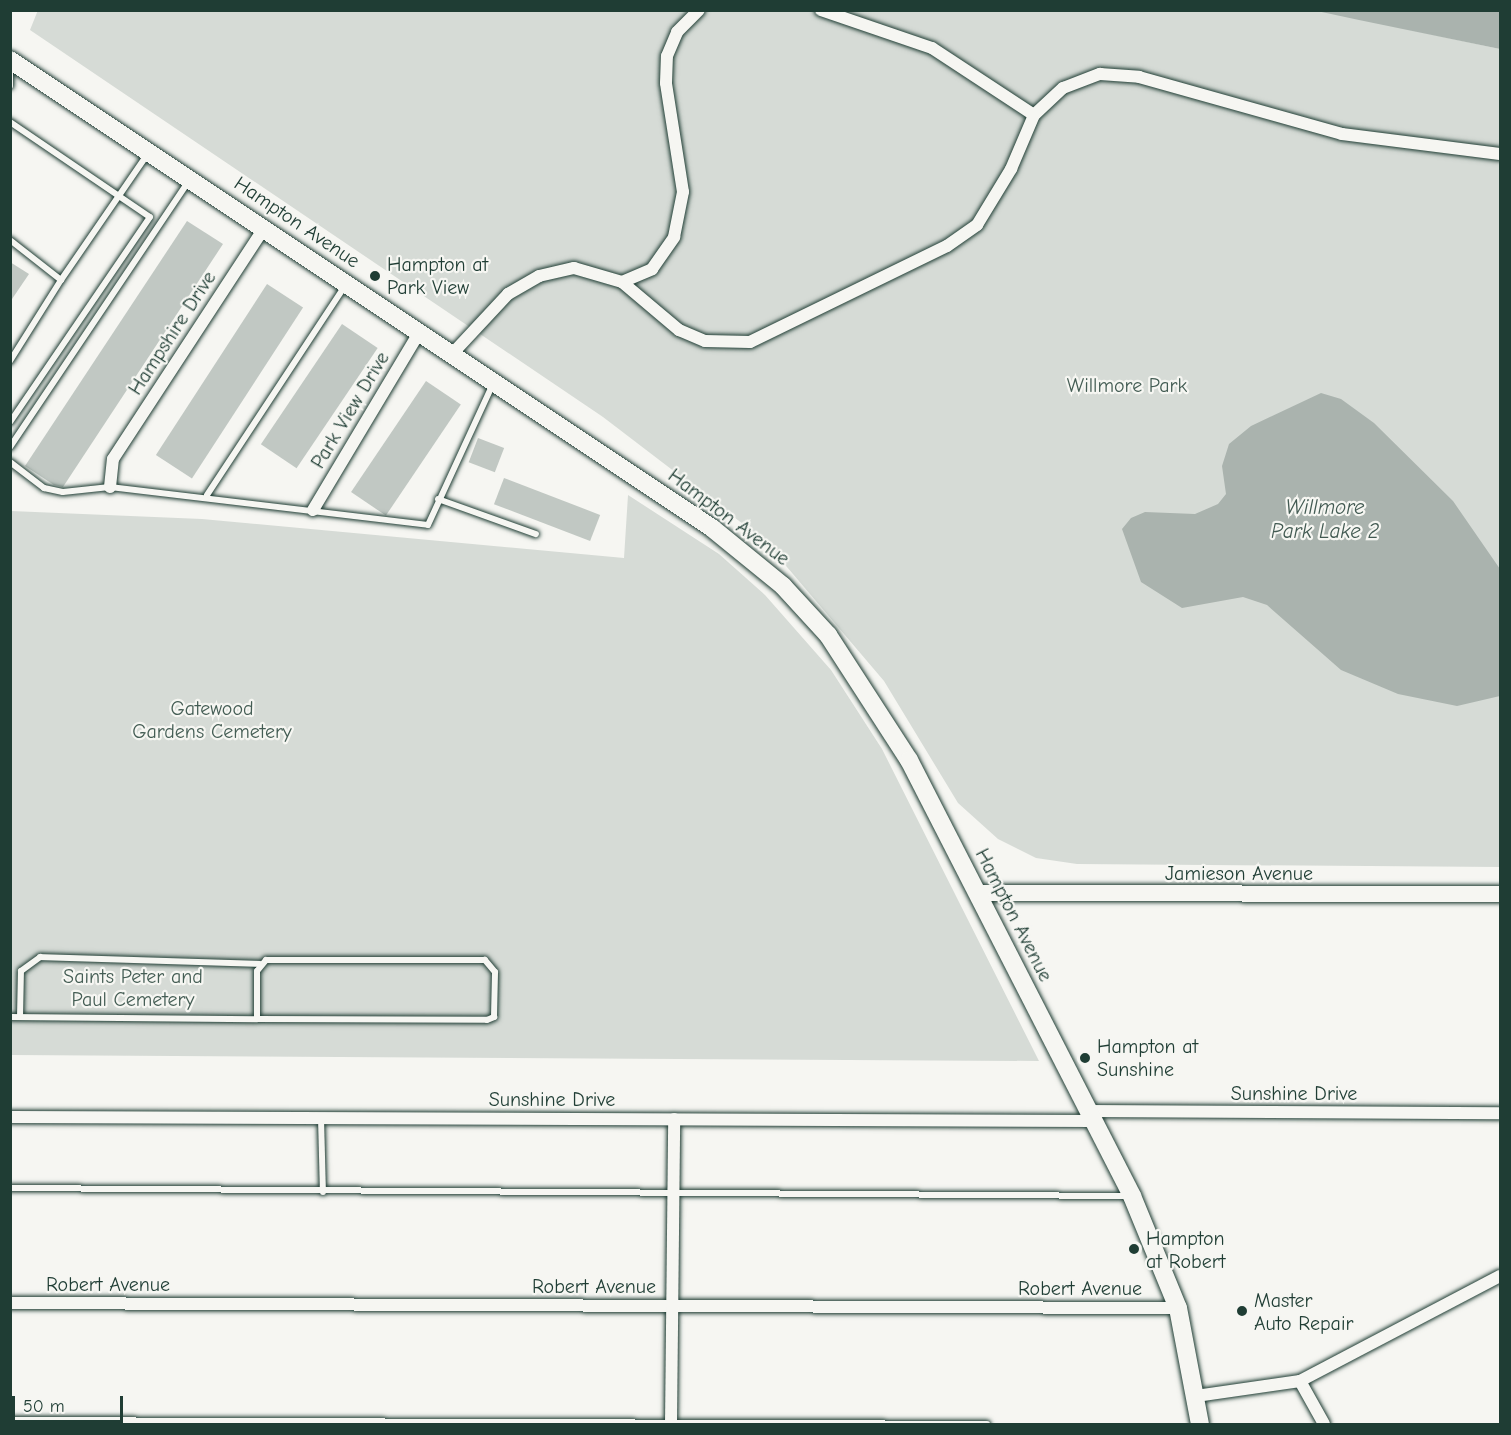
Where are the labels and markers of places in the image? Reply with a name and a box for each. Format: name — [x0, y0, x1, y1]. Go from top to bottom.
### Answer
place label: Hampton at Park View — [387, 252, 488, 299]
marker: Hampton at Park View — [368, 269, 382, 283]
place label: Hampton at Sunshine — [1097, 1034, 1198, 1081]
marker: Hampton at Sunshine — [1078, 1051, 1092, 1065]
place label: Hampton at Robert — [1146, 1226, 1225, 1273]
marker: Hampton at Robert — [1127, 1242, 1141, 1256]
place label: Master Auto Repair — [1254, 1288, 1353, 1335]
marker: Master Auto Repair — [1235, 1304, 1249, 1318]

